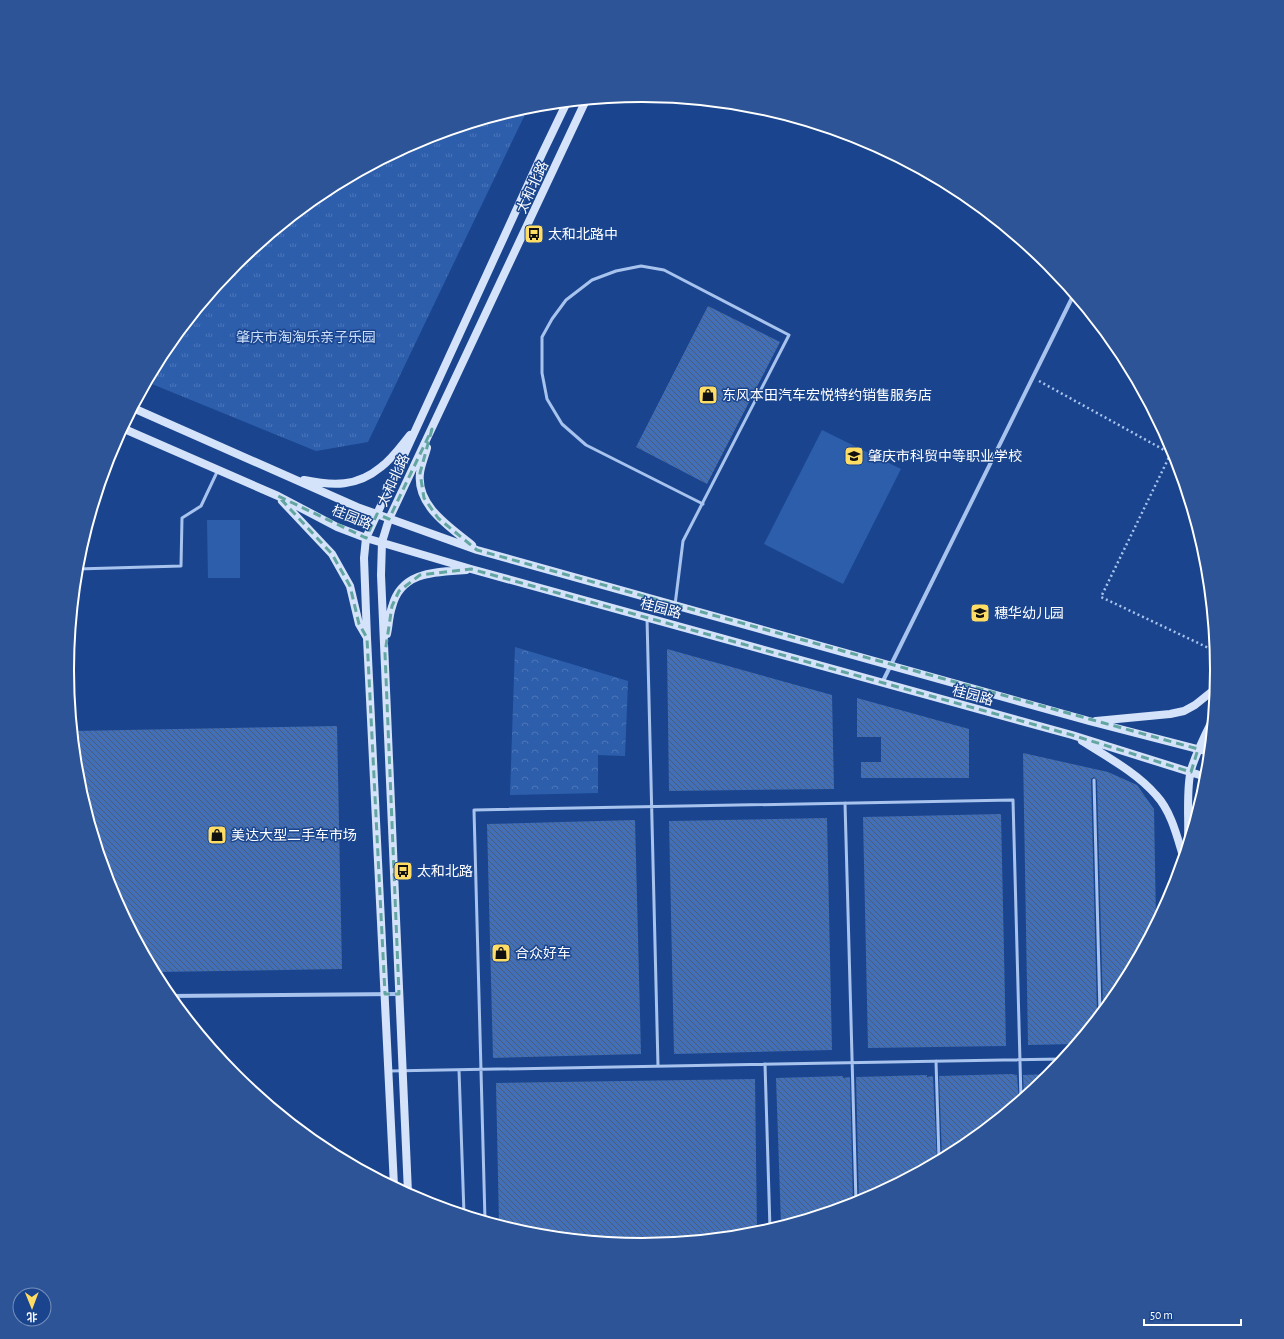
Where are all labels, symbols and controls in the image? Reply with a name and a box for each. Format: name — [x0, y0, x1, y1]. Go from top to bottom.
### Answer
street label: 太和北路 — [513, 158, 551, 216]
bus stop icon: 太和北路中 — [523, 223, 545, 245]
place label: 太和北路中 — [548, 226, 618, 242]
park label: 肇庆市淘淘乐亲子乐园 — [236, 330, 376, 345]
shop icon: 东风本田汽车宏悦特约销售服务店 — [697, 384, 719, 406]
place label: 东风本田汽车宏悦特约销售服务店 — [722, 387, 932, 403]
school or university icon: 肇庆市科贸中等职业学校 — [843, 445, 865, 467]
place label: 肇庆市科贸中等职业学校 — [868, 448, 1022, 464]
street label: 太和北路 — [374, 451, 412, 509]
street label: 桂园路 — [330, 503, 374, 532]
street label: 桂园路 — [639, 596, 683, 621]
school or university icon: 穗华幼儿园 — [969, 602, 991, 624]
place label: 穗华幼儿园 — [994, 605, 1064, 621]
street label: 桂园路 — [951, 683, 995, 708]
shop icon: 美达大型二手车市场 — [206, 824, 228, 846]
place label: 美达大型二手车市场 — [231, 827, 357, 843]
bus stop icon: 太和北路 — [392, 860, 414, 882]
place label: 太和北路 — [417, 863, 473, 879]
shop icon: 合众好车 — [490, 942, 512, 964]
place label: 合众好车 — [515, 945, 571, 961]
north arrow — [12, 1287, 52, 1327]
scale bar — [1144, 1301, 1241, 1327]
text: 50 m — [1150, 1309, 1173, 1321]
text: 北 — [27, 1311, 38, 1322]

